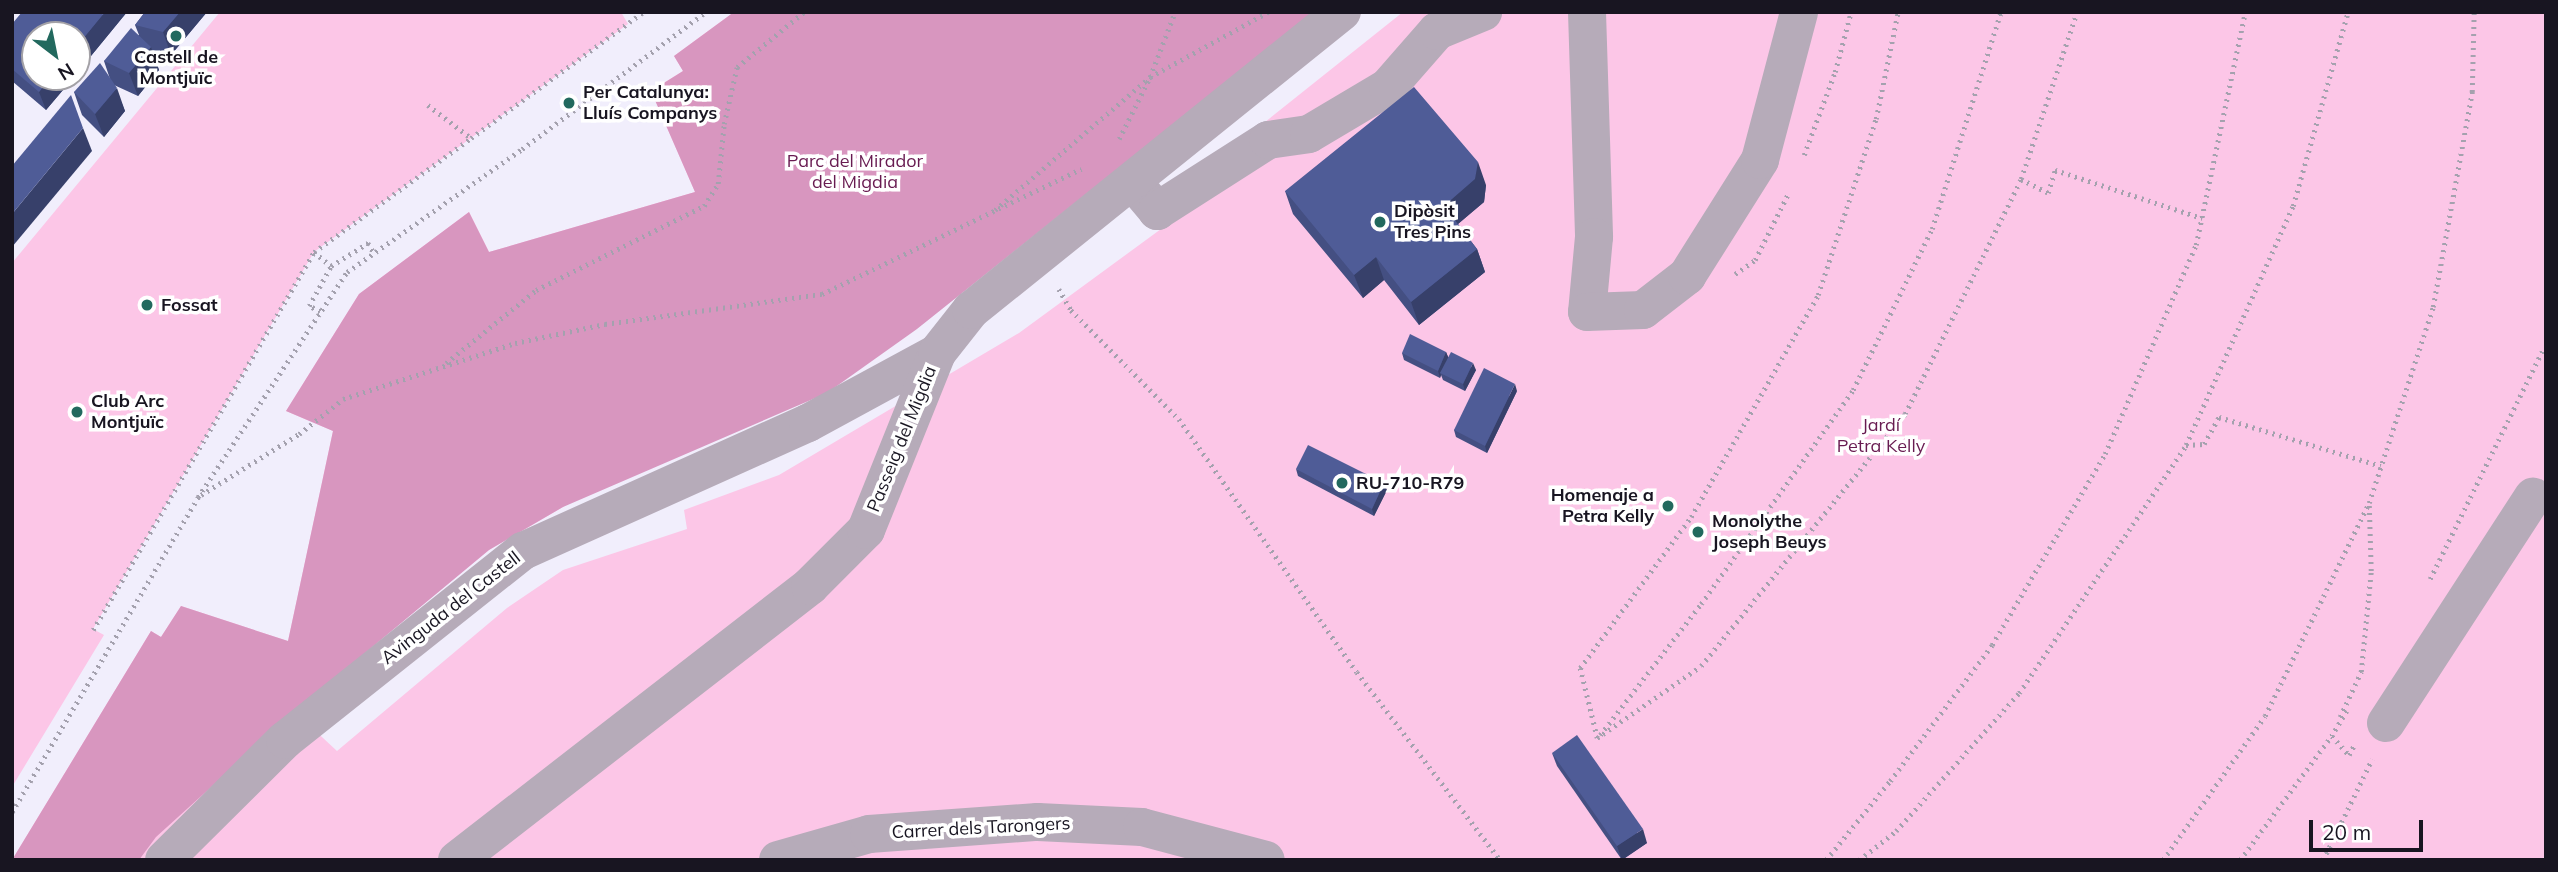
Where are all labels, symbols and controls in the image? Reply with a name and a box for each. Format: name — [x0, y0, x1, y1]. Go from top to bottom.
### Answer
north arrow — [21, 21, 91, 91]
marker: Castell de Montjuïc — [168, 28, 184, 44]
place label: Castell de Montjuïc — [134, 47, 218, 90]
text: N — [54, 58, 79, 86]
place label: Per Catalunya: Lluís Companys — [583, 82, 717, 124]
marker: Per Catalunya: Lluís Companys — [561, 95, 577, 111]
park label: Parc del Mirador del Migdia — [787, 151, 923, 194]
place label: Dipòsit Tres Pins — [1394, 201, 1471, 244]
marker: Dipòsit Tres Pins — [1372, 214, 1388, 230]
place label: Fossat — [161, 294, 218, 316]
marker: Fossat — [139, 297, 155, 313]
street label: Passeig del Migdia — [863, 363, 941, 515]
place label: Club Arc Montjuïc — [91, 391, 164, 434]
marker: Club Arc Montjuïc — [69, 404, 85, 420]
park label: Jardí Petra Kelly — [1837, 415, 1925, 458]
place label: RU-710-R79 — [1356, 472, 1464, 494]
marker: RU-710-R79 — [1334, 475, 1350, 491]
place label: Homenaje a Petra Kelly — [1551, 485, 1654, 528]
marker: Homenaje a Petra Kelly — [1660, 498, 1676, 514]
place label: Monolythe Joseph Beuys — [1712, 511, 1827, 554]
marker: Monolythe Joseph Beuys — [1690, 524, 1706, 540]
street label: Avinguda del Castell — [377, 547, 525, 669]
scale bar — [2313, 806, 2427, 850]
street label: Carrer dels Tarongers — [891, 813, 1071, 843]
text: 20 m — [2322, 819, 2371, 845]

